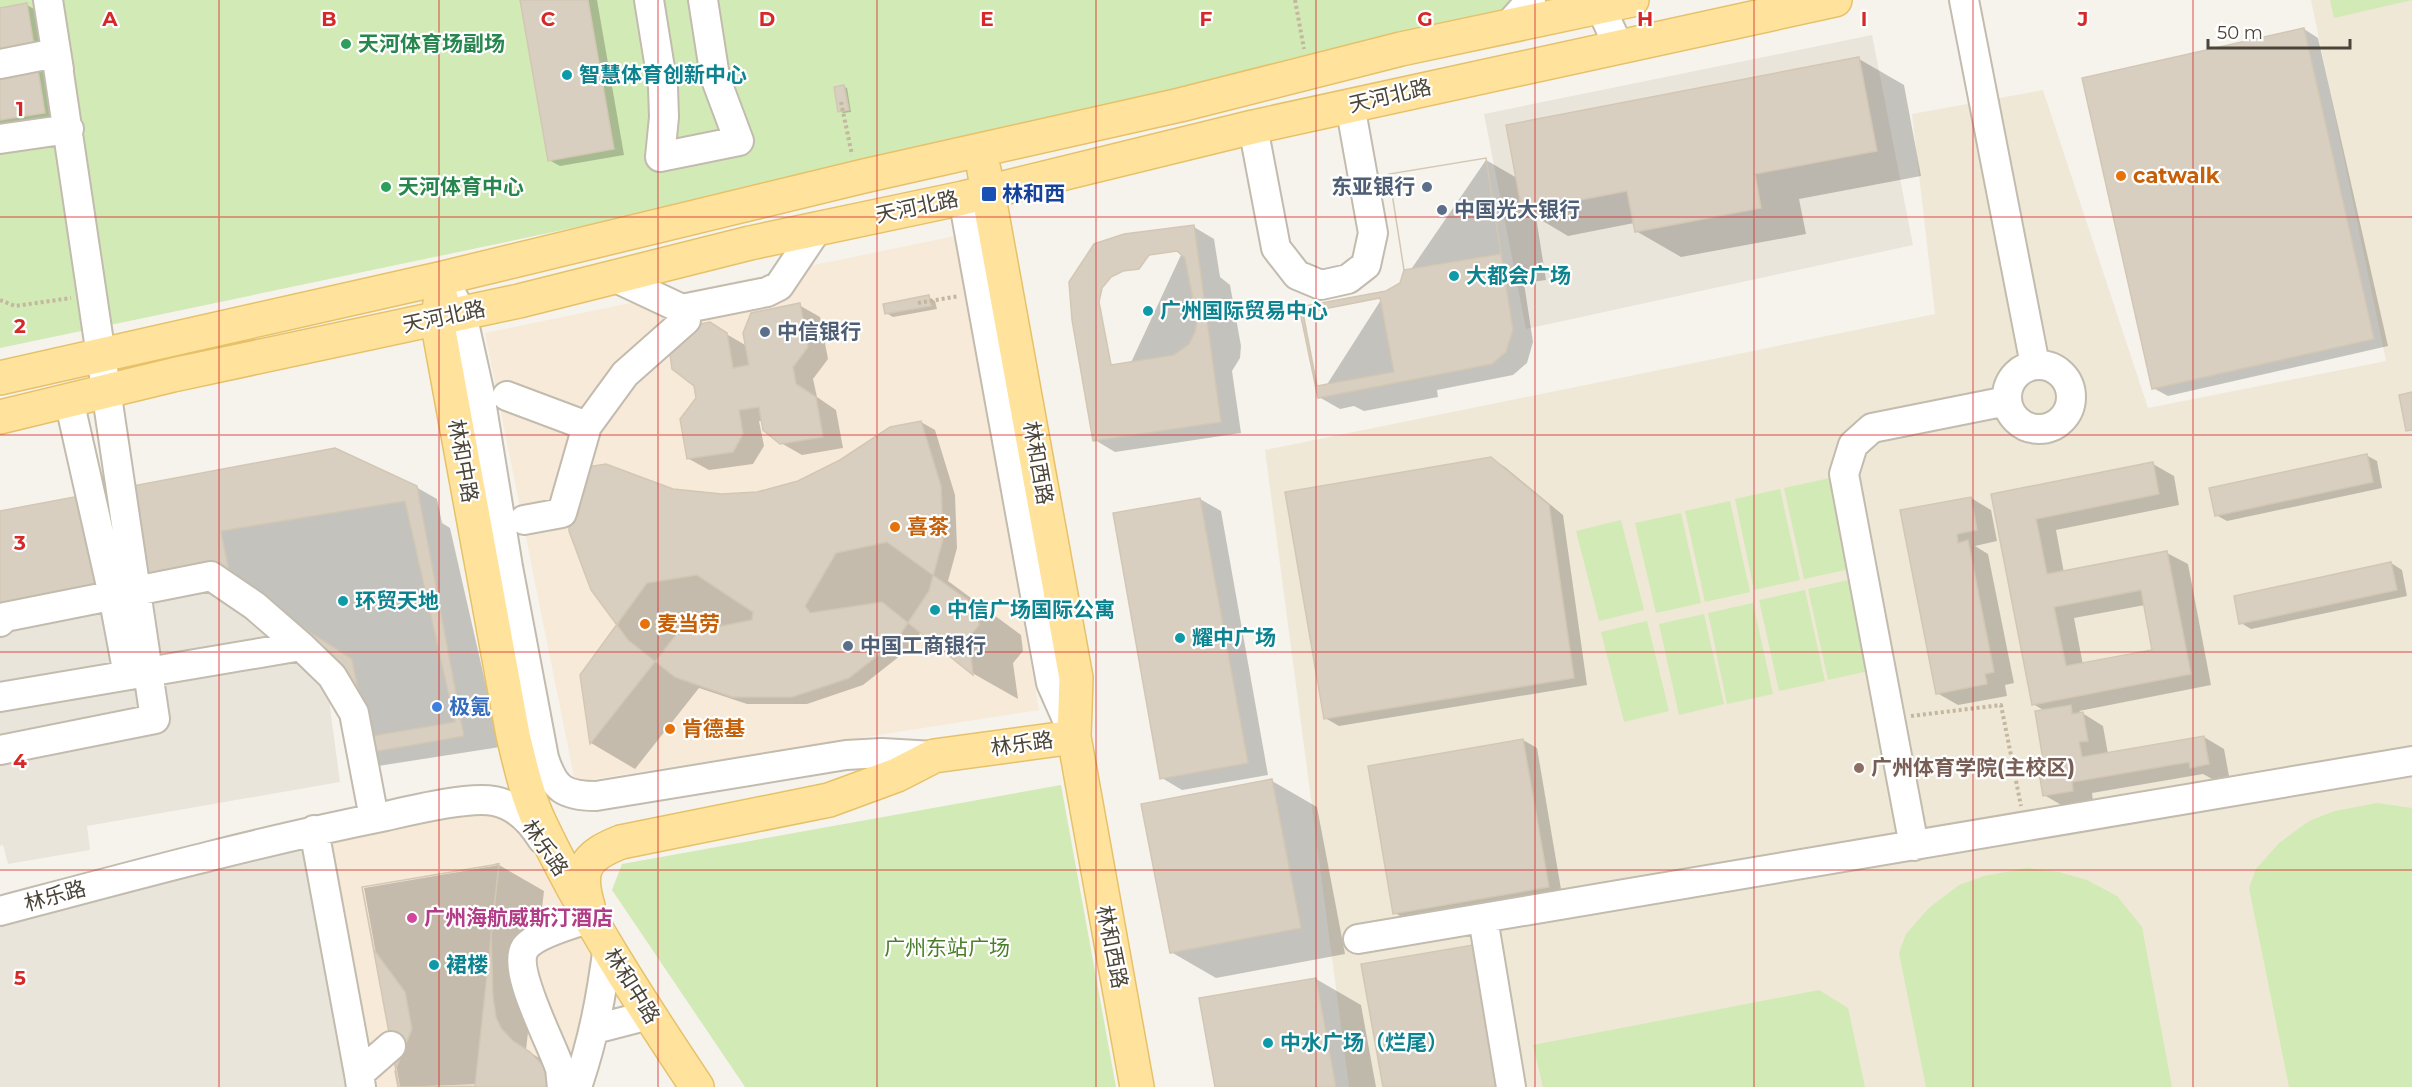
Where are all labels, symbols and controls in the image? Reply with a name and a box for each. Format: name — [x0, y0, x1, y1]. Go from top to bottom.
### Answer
text: A — [101, 7, 118, 31]
text: B — [321, 7, 337, 31]
text: C — [541, 7, 556, 31]
text: D — [759, 7, 775, 31]
text: E — [980, 7, 994, 31]
text: F — [1200, 7, 1213, 31]
text: G — [1417, 7, 1433, 31]
text: H — [1637, 7, 1653, 31]
text: I — [1861, 7, 1867, 31]
text: J — [2077, 7, 2088, 31]
scale bar — [2208, 12, 2350, 50]
text: 50 m — [2217, 22, 2263, 44]
place label: 天河体育场副场 — [358, 31, 505, 56]
marker: 天河体育场副场 — [339, 37, 353, 51]
place label: 智慧体育创新中心 — [579, 62, 747, 87]
marker: 智慧体育创新中心 — [560, 68, 574, 82]
street label: 天河北路 — [1346, 74, 1434, 117]
text: 1 — [16, 97, 24, 121]
place label: catwalk — [2133, 163, 2220, 188]
marker: catwalk — [2114, 169, 2128, 183]
place label: 天河体育中心 — [398, 174, 524, 199]
place label: 东亚银行 — [1331, 174, 1415, 199]
marker: 天河体育中心 — [379, 180, 393, 194]
marker: 东亚银行 — [1420, 180, 1434, 194]
place label: 林和西 — [1002, 181, 1065, 206]
marker: 林和西 — [980, 185, 998, 203]
street label: 天河北路 — [873, 186, 961, 227]
place label: 中国光大银行 — [1454, 197, 1580, 222]
marker: 中国光大银行 — [1435, 203, 1449, 217]
place label: 大都会广场 — [1466, 263, 1571, 288]
marker: 大都会广场 — [1447, 269, 1461, 283]
street label: 天河北路 — [400, 296, 488, 337]
place label: 广州国际贸易中心 — [1160, 298, 1328, 323]
marker: 广州国际贸易中心 — [1141, 304, 1155, 318]
text: 2 — [14, 314, 26, 338]
place label: 中信银行 — [777, 319, 861, 344]
marker: 中信银行 — [758, 325, 772, 339]
street label: 林和中路 — [444, 417, 483, 504]
street label: 林和西路 — [1019, 419, 1058, 506]
place label: 喜茶 — [907, 514, 949, 539]
marker: 喜茶 — [888, 520, 902, 534]
text: 3 — [13, 531, 26, 555]
place label: 环贸天地 — [355, 588, 439, 613]
marker: 环贸天地 — [336, 594, 350, 608]
place label: 中信广场国际公寓 — [947, 597, 1115, 622]
marker: 中信广场国际公寓 — [928, 603, 942, 617]
place label: 麦当劳 — [657, 611, 720, 636]
marker: 麦当劳 — [638, 617, 652, 631]
place label: 耀中广场 — [1192, 625, 1276, 650]
marker: 耀中广场 — [1173, 631, 1187, 645]
place label: 中国工商银行 — [860, 633, 986, 658]
marker: 中国工商银行 — [841, 639, 855, 653]
place label: 极氪 — [449, 694, 491, 719]
marker: 极氪 — [430, 700, 444, 714]
place label: 肯德基 — [682, 716, 745, 741]
marker: 肯德基 — [663, 722, 677, 736]
street label: 林乐路 — [989, 727, 1055, 760]
text: 4 — [13, 749, 27, 773]
place label: 广州体育学院(主校区) — [1871, 755, 2075, 780]
marker: 广州体育学院(主校区) — [1852, 761, 1866, 775]
street label: 林乐路 — [517, 815, 574, 881]
street label: 林乐路 — [21, 875, 89, 916]
street label: 林和西路 — [1092, 903, 1133, 991]
place label: 广州海航威斯汀酒店 — [424, 905, 613, 930]
marker: 广州海航威斯汀酒店 — [405, 911, 419, 925]
park label: 广州东站广场 — [884, 935, 1010, 960]
street label: 林和中路 — [600, 943, 665, 1028]
place label: 裙楼 — [446, 952, 488, 977]
marker: 裙楼 — [427, 958, 441, 972]
text: 5 — [14, 966, 26, 990]
place label: 中水广场（烂尾） — [1280, 1030, 1448, 1055]
marker: 中水广场（烂尾） — [1261, 1036, 1275, 1050]

